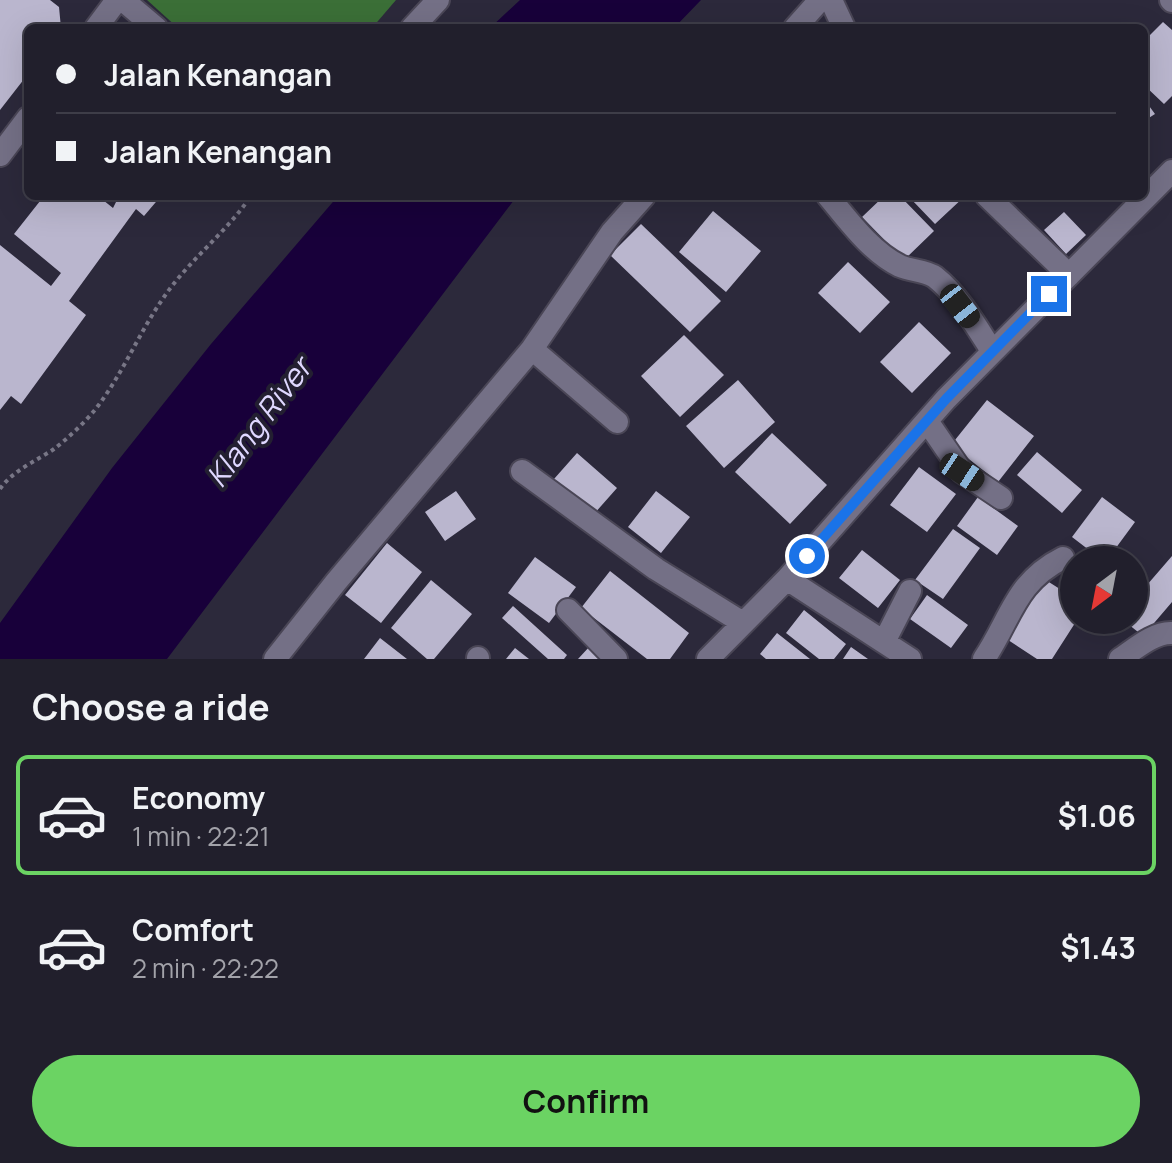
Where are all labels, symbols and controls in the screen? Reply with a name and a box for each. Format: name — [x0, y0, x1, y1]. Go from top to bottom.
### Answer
text: Jalan Kenangan — [104, 54, 332, 95]
text: Jalan Kenangan — [104, 131, 332, 172]
route end — [1031, 276, 1067, 312]
car — [936, 280, 984, 332]
water label: Klang River — [196, 346, 323, 495]
car — [935, 449, 989, 495]
route start — [789, 538, 825, 574]
north arrow — [1060, 546, 1148, 634]
map controls — [1060, 546, 1148, 634]
text: Choose a ride — [32, 682, 270, 731]
text: Economy — [132, 777, 265, 818]
icon: car — [36, 779, 108, 851]
text: $1.06 — [1058, 795, 1136, 836]
text: 1 min · 22:21 — [132, 818, 270, 854]
text: Comfort — [132, 909, 254, 950]
icon: car — [36, 911, 108, 983]
text: $1.43 — [1060, 927, 1136, 968]
text: 2 min · 22:22 — [132, 950, 279, 986]
button: Confirm — [32, 1055, 1140, 1147]

